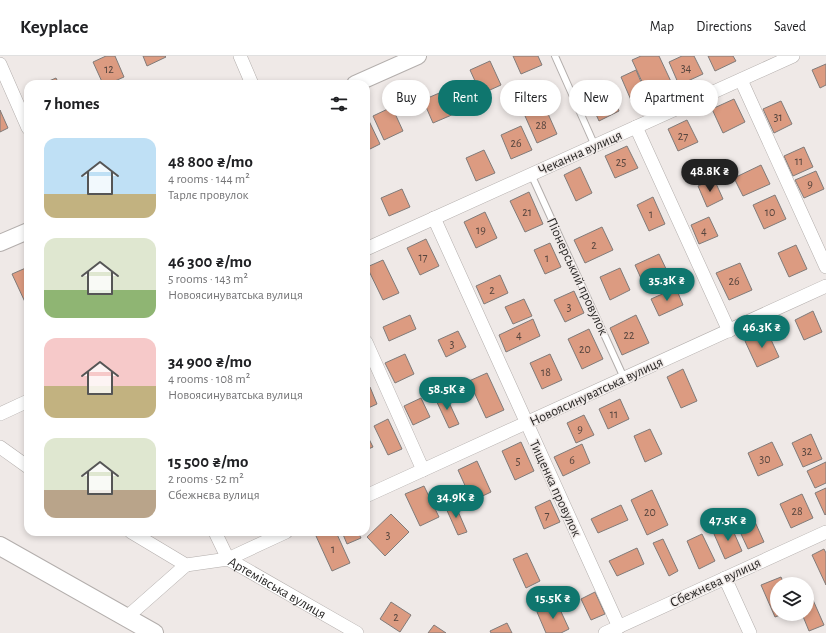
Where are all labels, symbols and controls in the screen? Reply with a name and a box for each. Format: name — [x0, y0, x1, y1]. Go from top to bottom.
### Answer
text: Keyplace — [20, 18, 88, 37]
text: Map — [650, 20, 674, 34]
text: Directions — [696, 20, 752, 34]
text: Saved — [774, 20, 806, 34]
house number: 34 — [681, 62, 692, 74]
house number: 12 — [104, 63, 114, 75]
chip: Buy — [382, 80, 430, 116]
chip: Rent — [438, 80, 492, 116]
chip: Filters — [500, 80, 561, 116]
chip: New — [569, 80, 622, 116]
chip: Apartment — [630, 80, 718, 116]
icon: filters — [328, 93, 350, 115]
text: 7 homes — [44, 95, 100, 112]
house number: 31 — [773, 111, 783, 123]
house number: 28 — [535, 119, 547, 131]
street label: Чеканна вулиця — [536, 128, 624, 178]
house number: 27 — [678, 130, 688, 142]
house number: 26 — [510, 137, 522, 149]
text: 48 800 ₴/mo — [168, 153, 253, 170]
icon: home — [76, 154, 124, 202]
house number: 11 — [795, 155, 803, 167]
house number: 25 — [616, 156, 626, 168]
pin: 48.8K ₴ — [673, 159, 747, 193]
text: 48.8K ₴ — [690, 165, 730, 178]
text: 4 rooms · 144 m² — [168, 173, 250, 186]
house number: 9 — [807, 178, 813, 190]
text: Тарлє провулок — [168, 189, 249, 202]
house number: 21 — [522, 206, 532, 218]
house number: 10 — [765, 206, 775, 218]
house number: 1 — [649, 208, 653, 220]
street label: Пiонерський провулок — [544, 216, 611, 338]
house number: 19 — [476, 224, 486, 236]
house number: 4 — [701, 225, 707, 237]
house number: 2 — [591, 239, 597, 251]
house number: 17 — [418, 251, 428, 263]
house number: 1 — [545, 252, 549, 264]
text: 46 300 ₴/mo — [168, 253, 252, 270]
icon: home — [76, 254, 124, 302]
pin: 35.3K ₴ — [630, 268, 704, 302]
text: 5 rooms · 143 m² — [168, 273, 248, 286]
text: 35.3K ₴ — [649, 274, 685, 287]
house number: 26 — [728, 275, 740, 287]
house number: 2 — [489, 284, 495, 296]
text: Новоясинуватська вулиця — [168, 289, 303, 302]
house number: 3 — [567, 301, 572, 313]
pin: 46.3K ₴ — [725, 315, 799, 349]
text: 46.3K ₴ — [743, 321, 781, 334]
house number: 4 — [516, 329, 522, 341]
house number: 22 — [624, 329, 635, 341]
house number: 3 — [450, 338, 455, 350]
house number: 20 — [579, 343, 591, 355]
text: 34 900 ₴/mo — [168, 353, 252, 370]
icon: home — [76, 354, 124, 402]
street label: Новоясинуватська вулиця — [528, 355, 665, 429]
house number: 18 — [541, 366, 551, 378]
text: 4 rooms · 108 m² — [168, 373, 250, 386]
pin: 58.5K ₴ — [410, 377, 484, 411]
text: 58.5K ₴ — [428, 383, 466, 396]
text: Новоясинуватська вулиця — [168, 389, 303, 402]
house number: 11 — [610, 408, 618, 420]
house number: 9 — [577, 423, 583, 435]
street label: Тищенка провулок — [527, 438, 584, 539]
house number: 32 — [802, 445, 813, 457]
text: 15 500 ₴/mo — [168, 453, 248, 470]
house number: 30 — [759, 453, 771, 465]
icon: home — [76, 454, 124, 502]
house number: 6 — [569, 454, 575, 466]
house number: 5 — [515, 455, 521, 467]
text: 2 rooms · 52 m² — [168, 473, 244, 486]
pin: 34.9K ₴ — [419, 485, 493, 519]
text: Сбежнєва вулиця — [168, 489, 260, 502]
text: 34.9K ₴ — [437, 491, 475, 504]
house number: 28 — [791, 505, 803, 517]
house number: 20 — [644, 506, 656, 518]
pin: 47.5K ₴ — [691, 508, 765, 542]
house number: 7 — [544, 509, 550, 521]
text: 47.5K ₴ — [709, 514, 747, 527]
house number: 3 — [386, 529, 391, 541]
house number: 1 — [331, 543, 335, 555]
street label: Артемівська вулиця — [226, 555, 328, 622]
street label: Сбежнєва вулиця — [668, 556, 763, 610]
map controls — [770, 577, 814, 621]
button: layers — [770, 577, 814, 621]
pin: 15.5K ₴ — [516, 586, 590, 620]
text: 15.5K ₴ — [535, 592, 571, 605]
house number: 2 — [393, 611, 399, 623]

